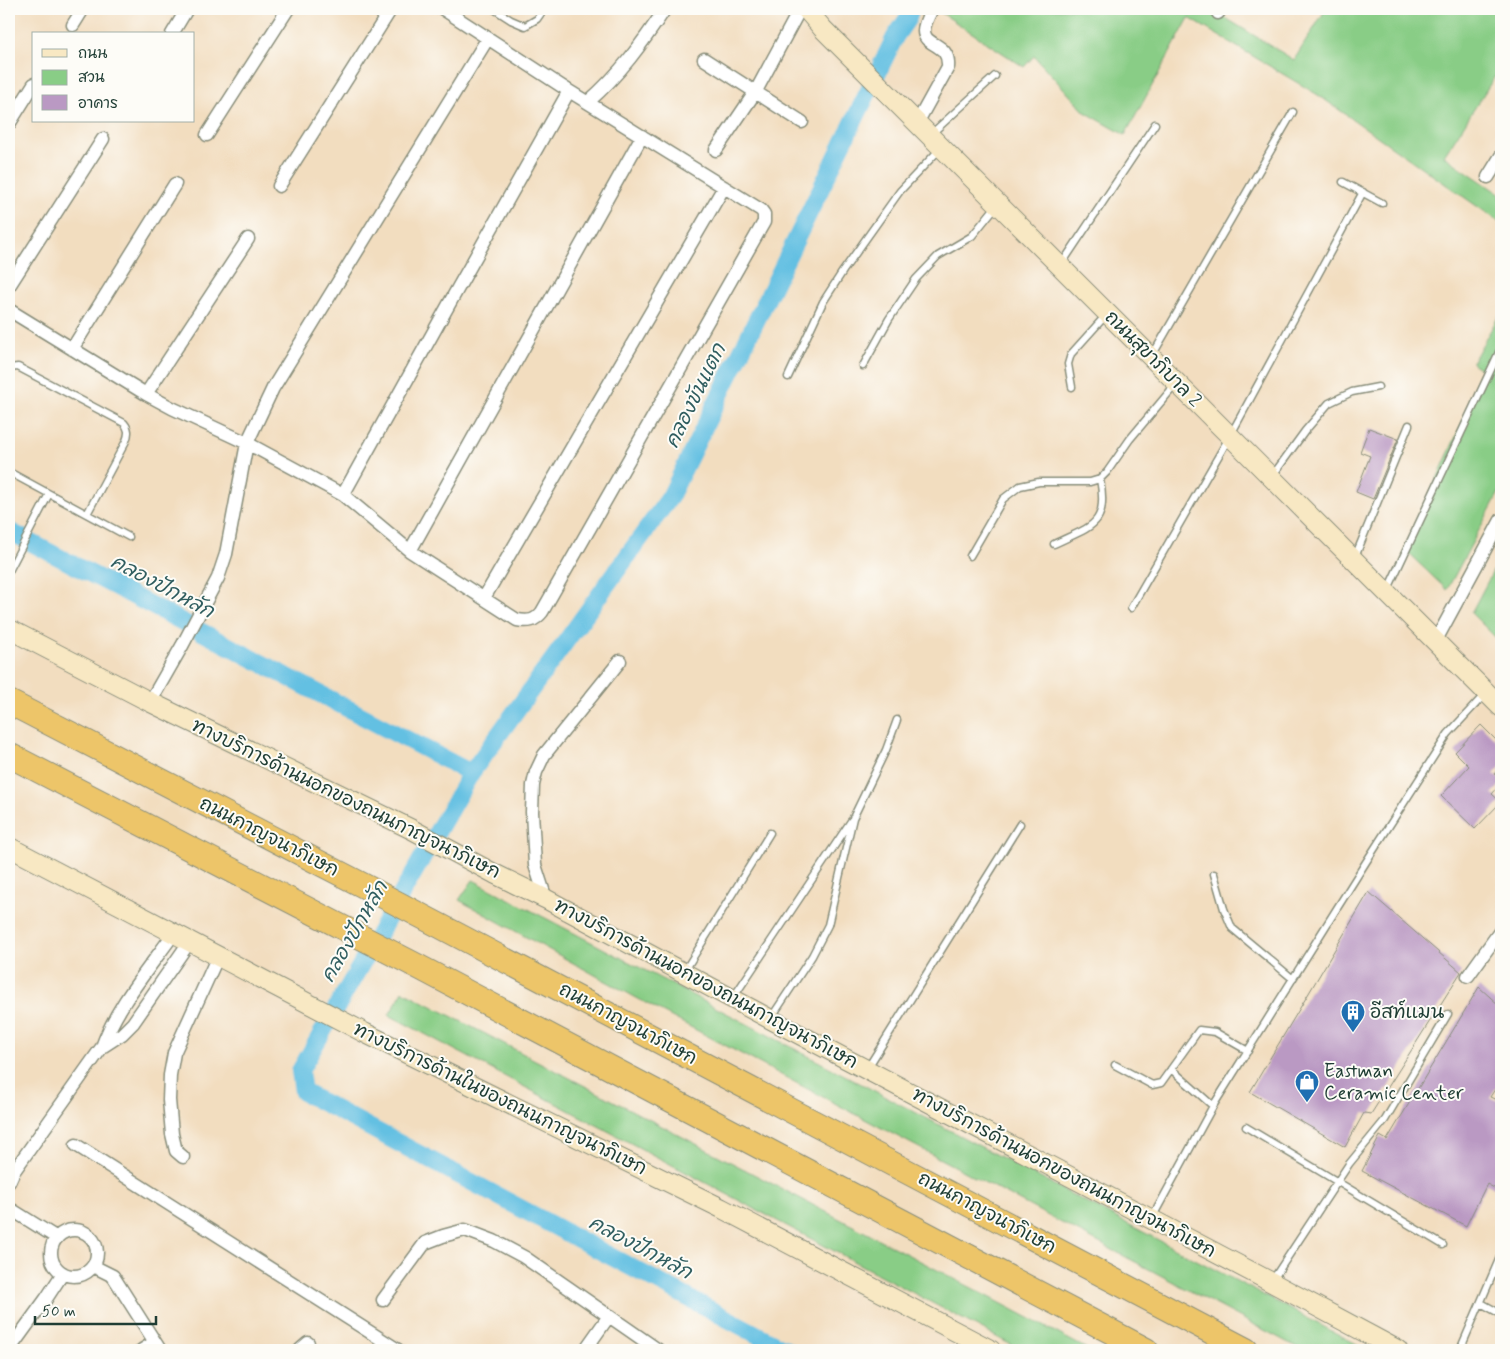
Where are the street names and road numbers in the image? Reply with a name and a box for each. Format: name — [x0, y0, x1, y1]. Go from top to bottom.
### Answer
street label: ถนนสุขาภิบาล 2 — [1098, 305, 1207, 414]
street label: ทางบริการด้านนอกของถนนกาญจนาภิเษก — [188, 714, 504, 884]
street label: ถนนกาญจนาภิเษก — [196, 792, 342, 882]
street label: ทางบริการด้านนอกของถนนกาญจนาภิเษก — [550, 894, 862, 1074]
street label: ถนนกาญจนาภิเษก — [555, 978, 701, 1070]
street label: ทางบริการด้านในของถนนกาญจนาภิเษก — [349, 1016, 651, 1181]
street label: ทางบริการด้านนอกของถนนกาญจนาภิเษก — [908, 1083, 1220, 1263]
street label: ถนนกาญจนาภิเษก — [914, 1167, 1060, 1259]

